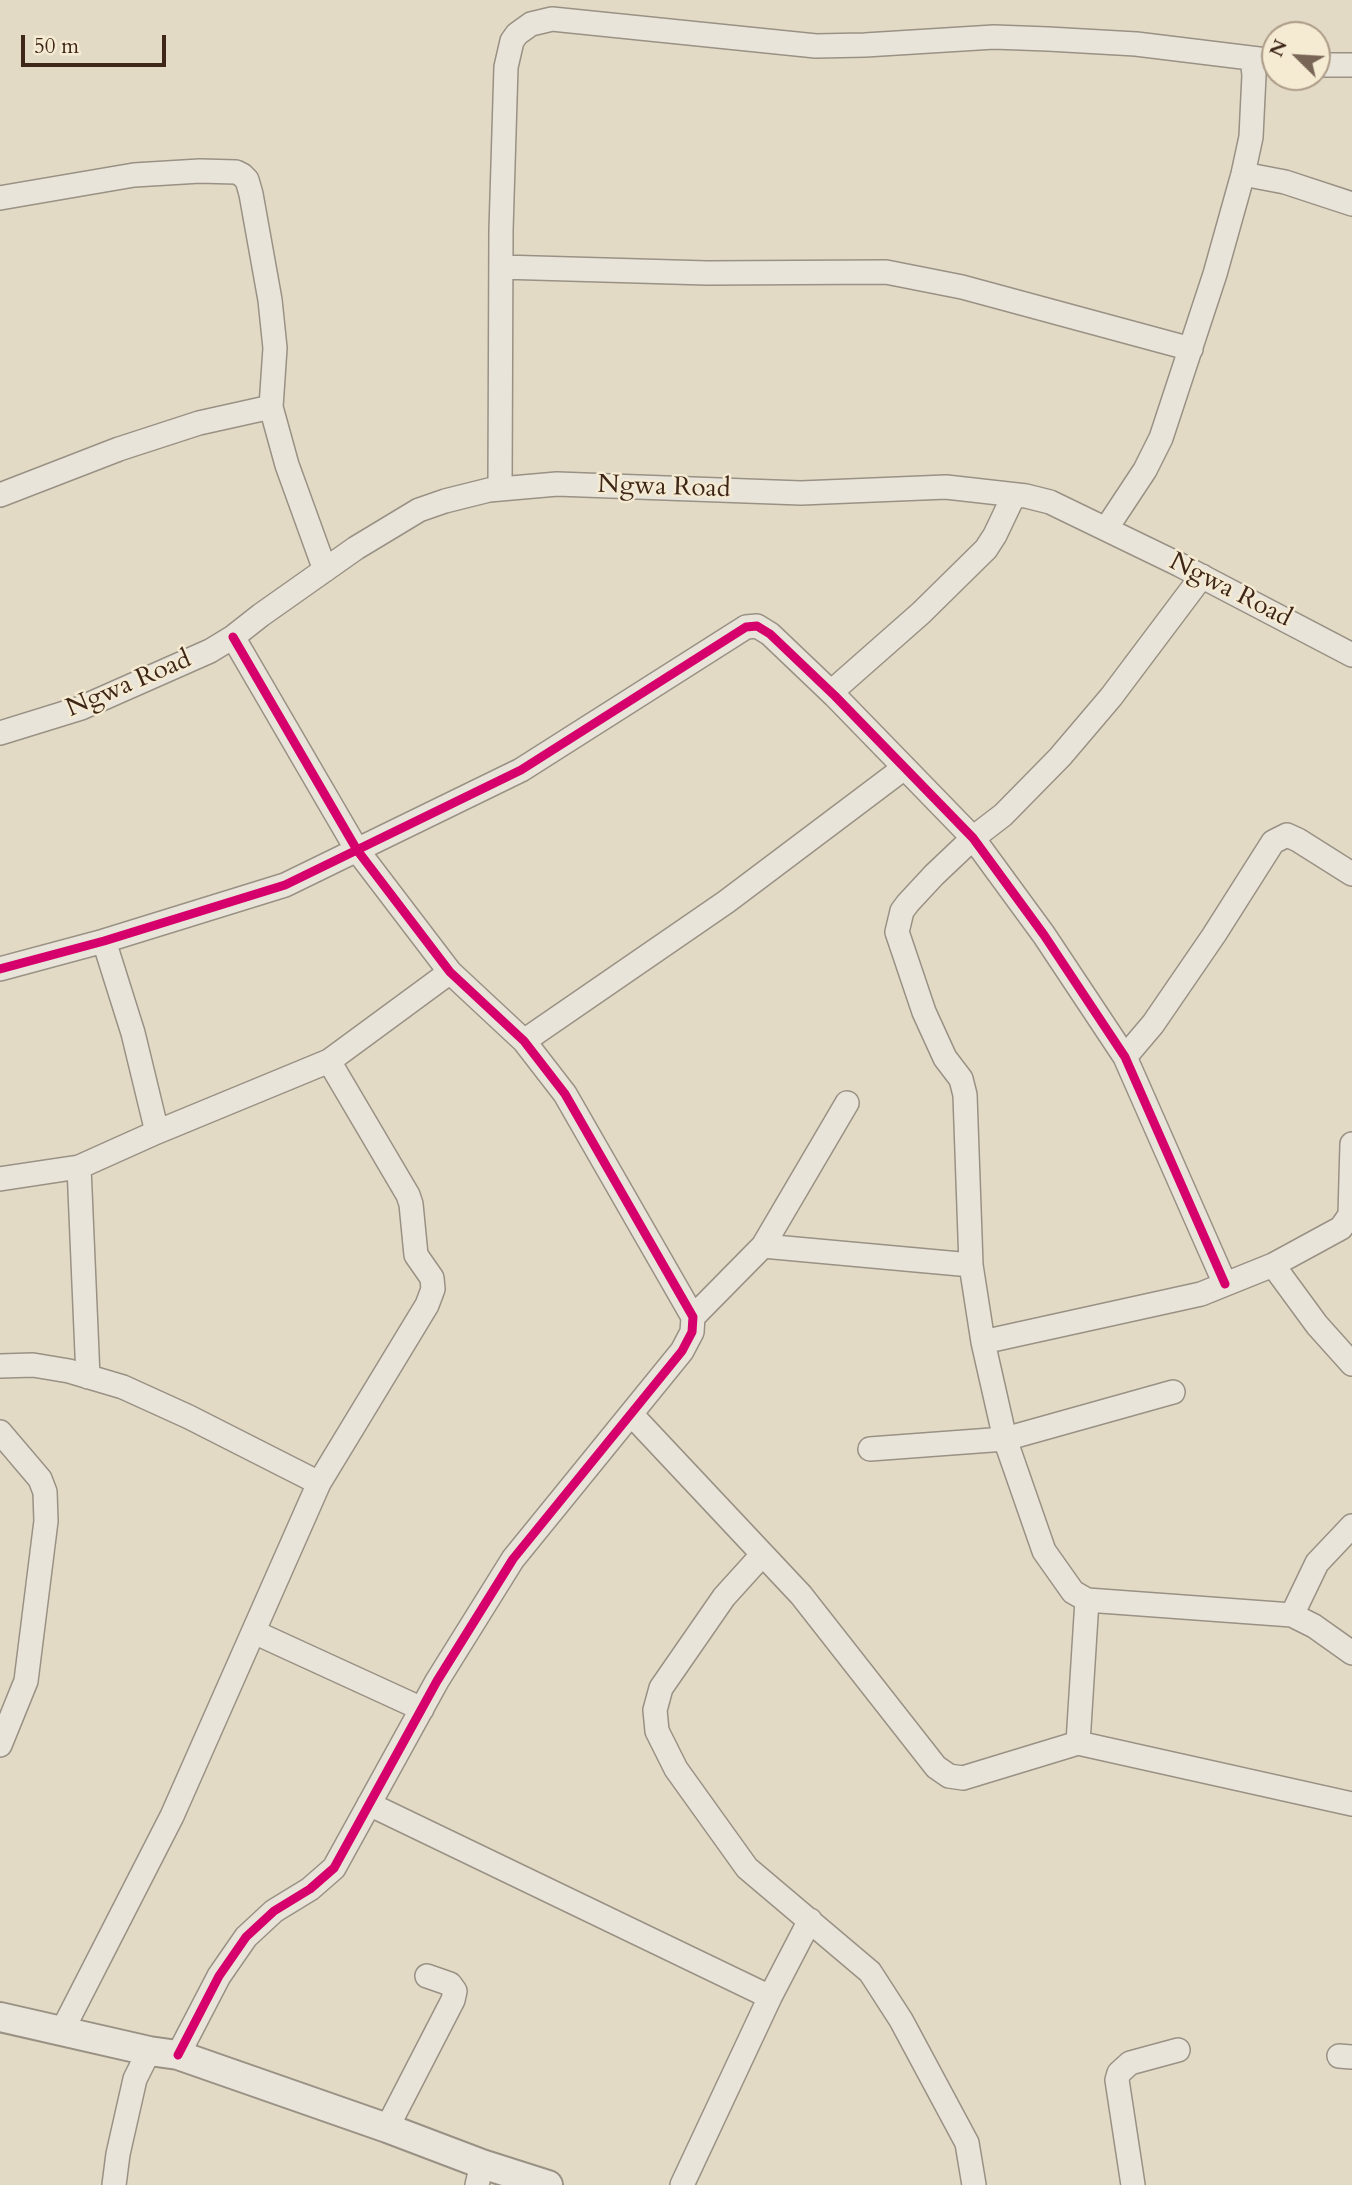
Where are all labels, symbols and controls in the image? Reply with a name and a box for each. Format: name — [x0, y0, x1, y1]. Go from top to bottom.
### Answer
scale bar — [24, 21, 170, 65]
north arrow — [1261, 21, 1331, 91]
text: 50 m — [34, 32, 79, 61]
text: N — [1263, 35, 1294, 61]
street label: Ngwa Road — [597, 470, 731, 506]
street label: Ngwa Road — [1164, 547, 1296, 635]
street label: Ngwa Road — [62, 645, 196, 725]

